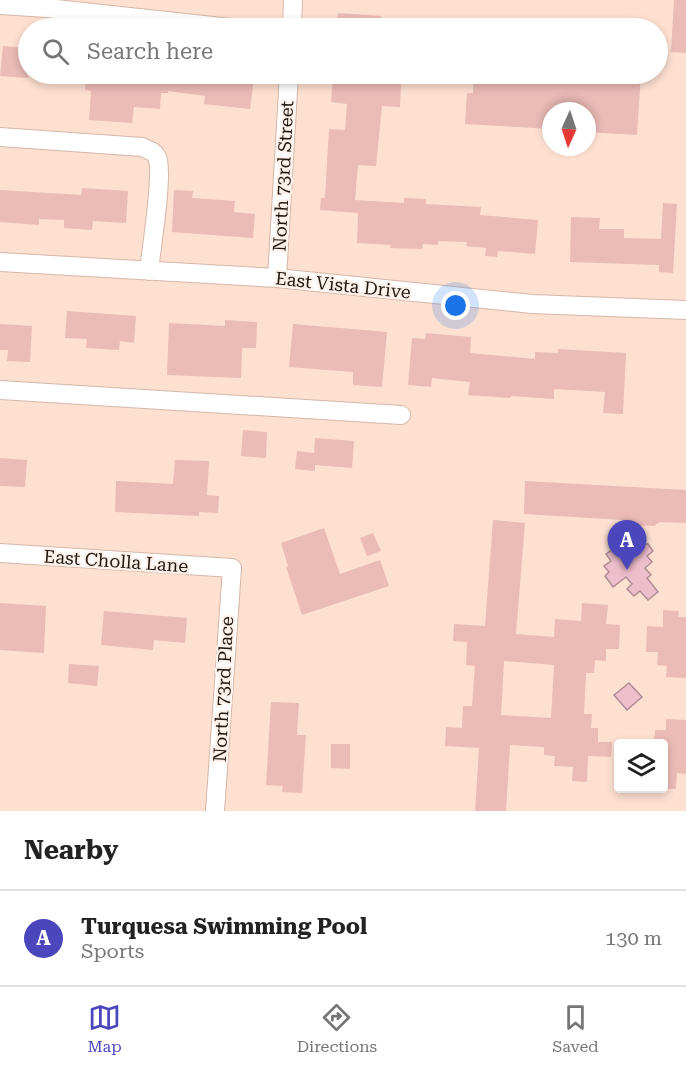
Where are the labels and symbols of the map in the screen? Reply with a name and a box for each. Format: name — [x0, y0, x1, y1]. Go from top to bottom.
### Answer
street label: North 73rd Street — [269, 100, 297, 252]
north arrow — [542, 102, 596, 156]
street label: East Vista Drive — [274, 267, 412, 303]
your location — [441, 291, 470, 320]
pin: A — [608, 520, 646, 570]
street label: East Cholla Lane — [43, 545, 189, 577]
street label: North 73rd Place — [209, 616, 237, 762]

